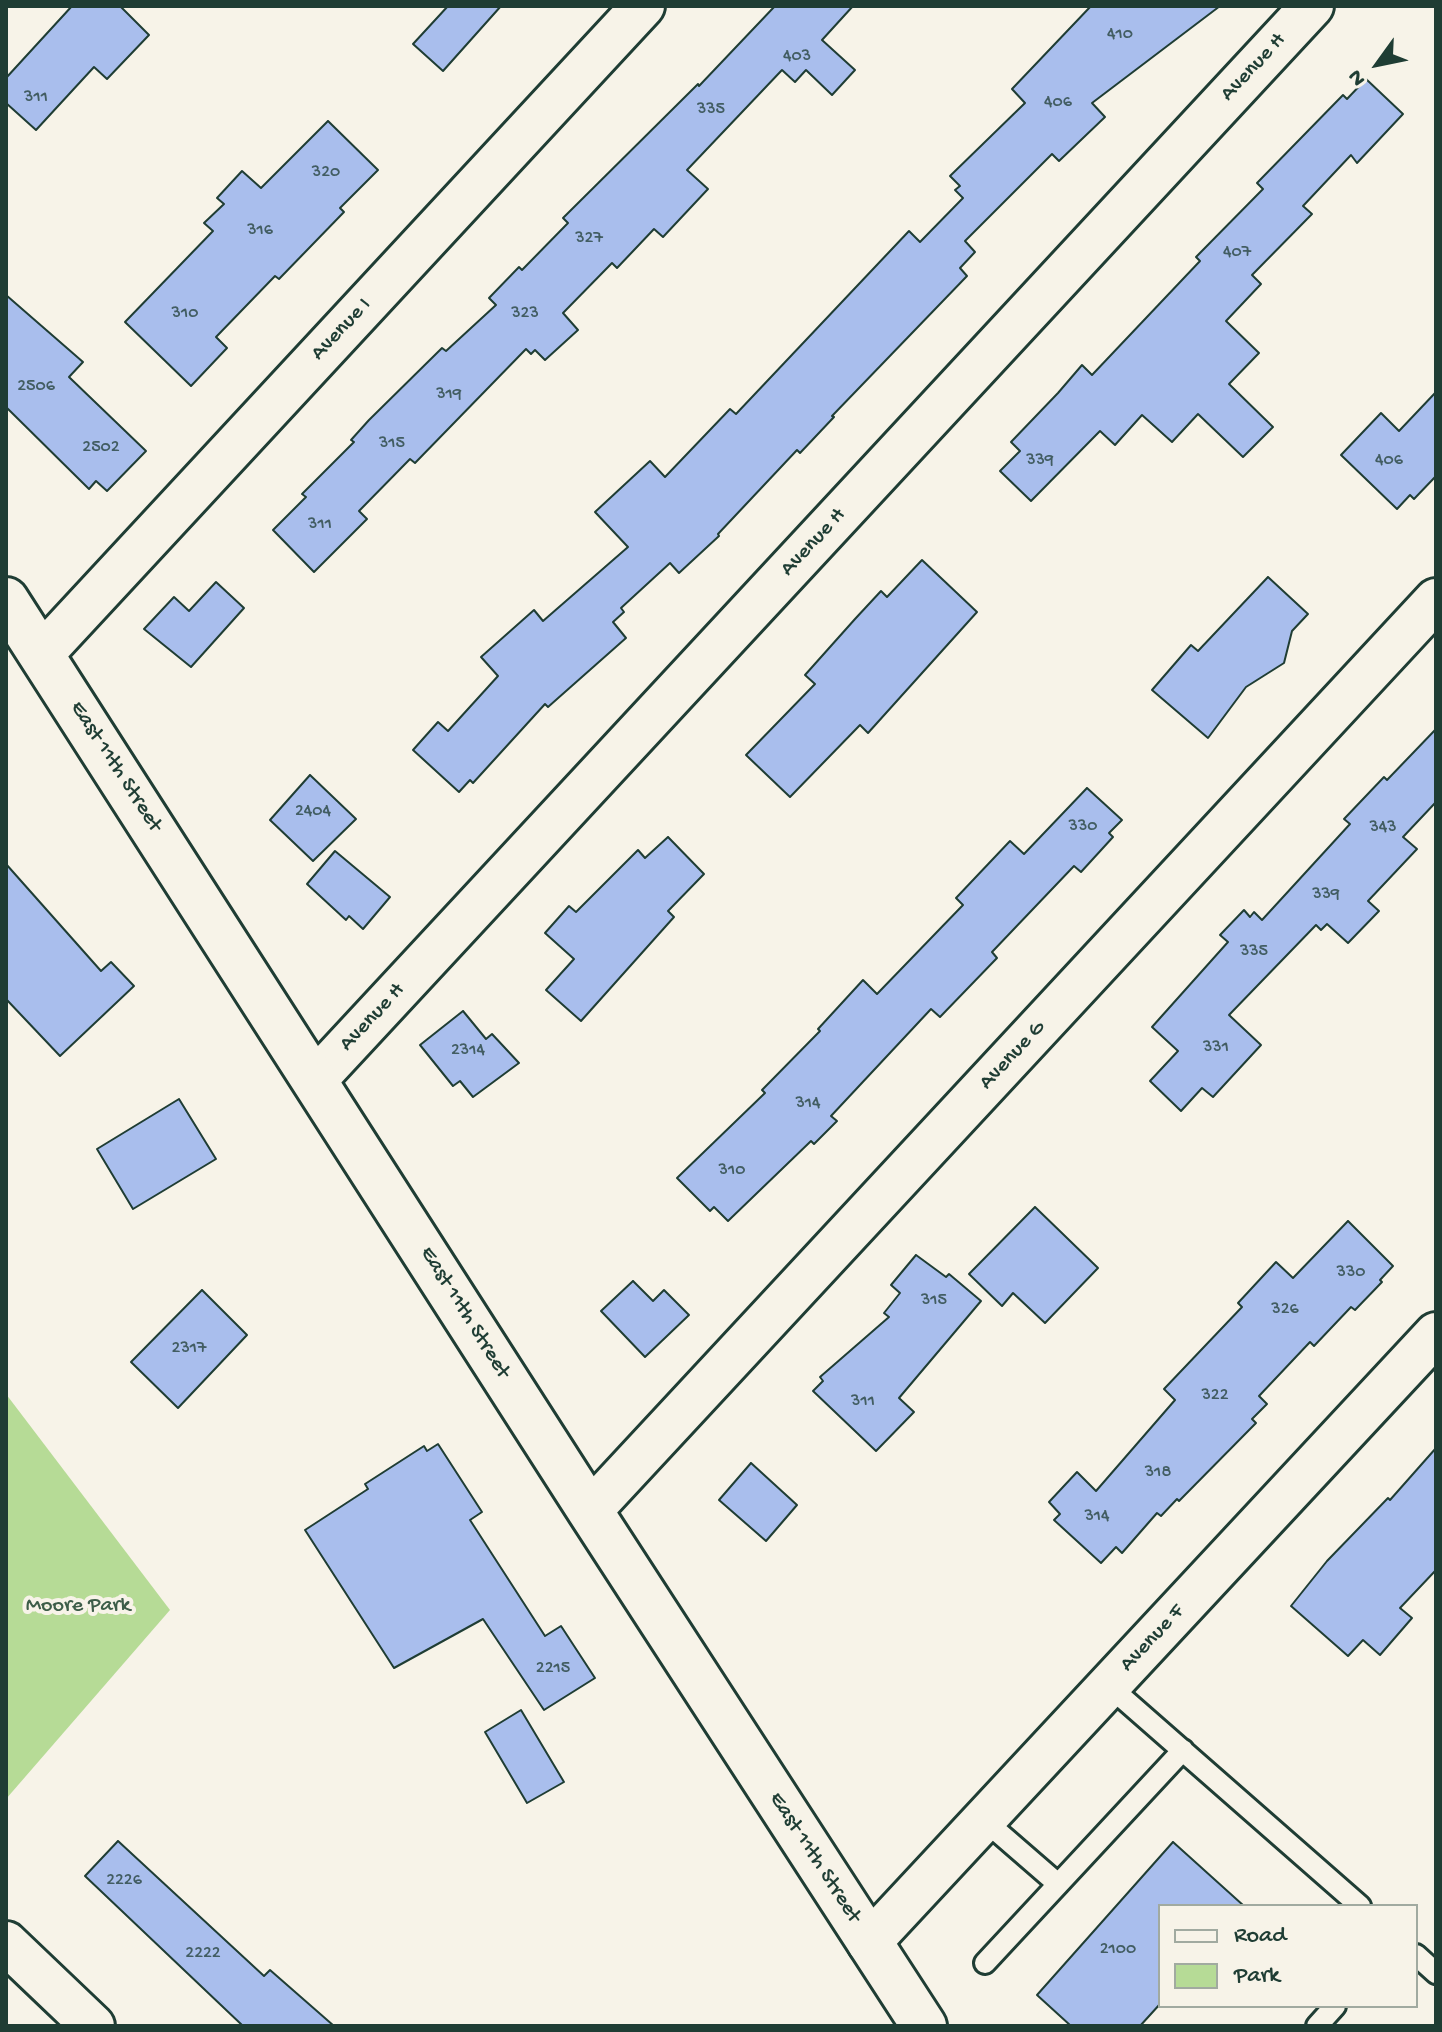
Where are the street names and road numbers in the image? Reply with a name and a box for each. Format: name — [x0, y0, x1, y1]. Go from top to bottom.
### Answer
street label: Avenue H — [1216, 28, 1292, 108]
street label: Avenue I — [306, 293, 378, 367]
street label: Avenue H — [776, 503, 852, 583]
street label: East 11th Street — [63, 697, 167, 837]
street label: Avenue H — [335, 978, 411, 1058]
street label: Avenue G — [974, 1016, 1052, 1096]
street label: East 11th Street — [413, 1242, 515, 1384]
street label: Avenue F — [1115, 1600, 1191, 1678]
street label: East 11th Street — [762, 1788, 866, 1928]

